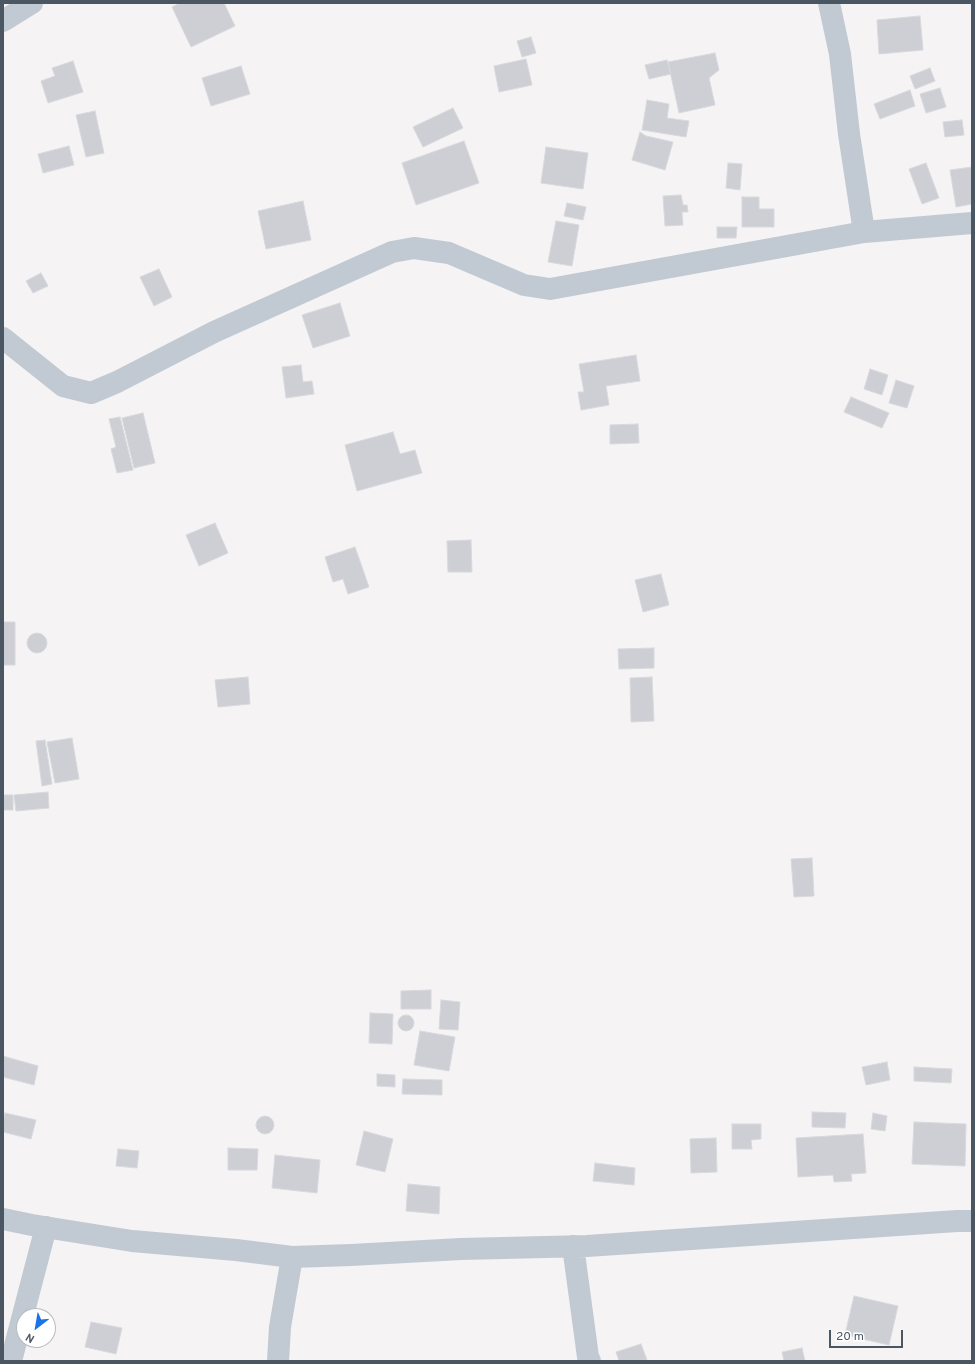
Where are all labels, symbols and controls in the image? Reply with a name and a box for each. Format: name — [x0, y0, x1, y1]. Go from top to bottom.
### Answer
north arrow — [16, 1308, 56, 1348]
scale bar — [831, 1322, 905, 1348]
text: N — [23, 1329, 37, 1345]
text: 20 m — [836, 1329, 864, 1345]

